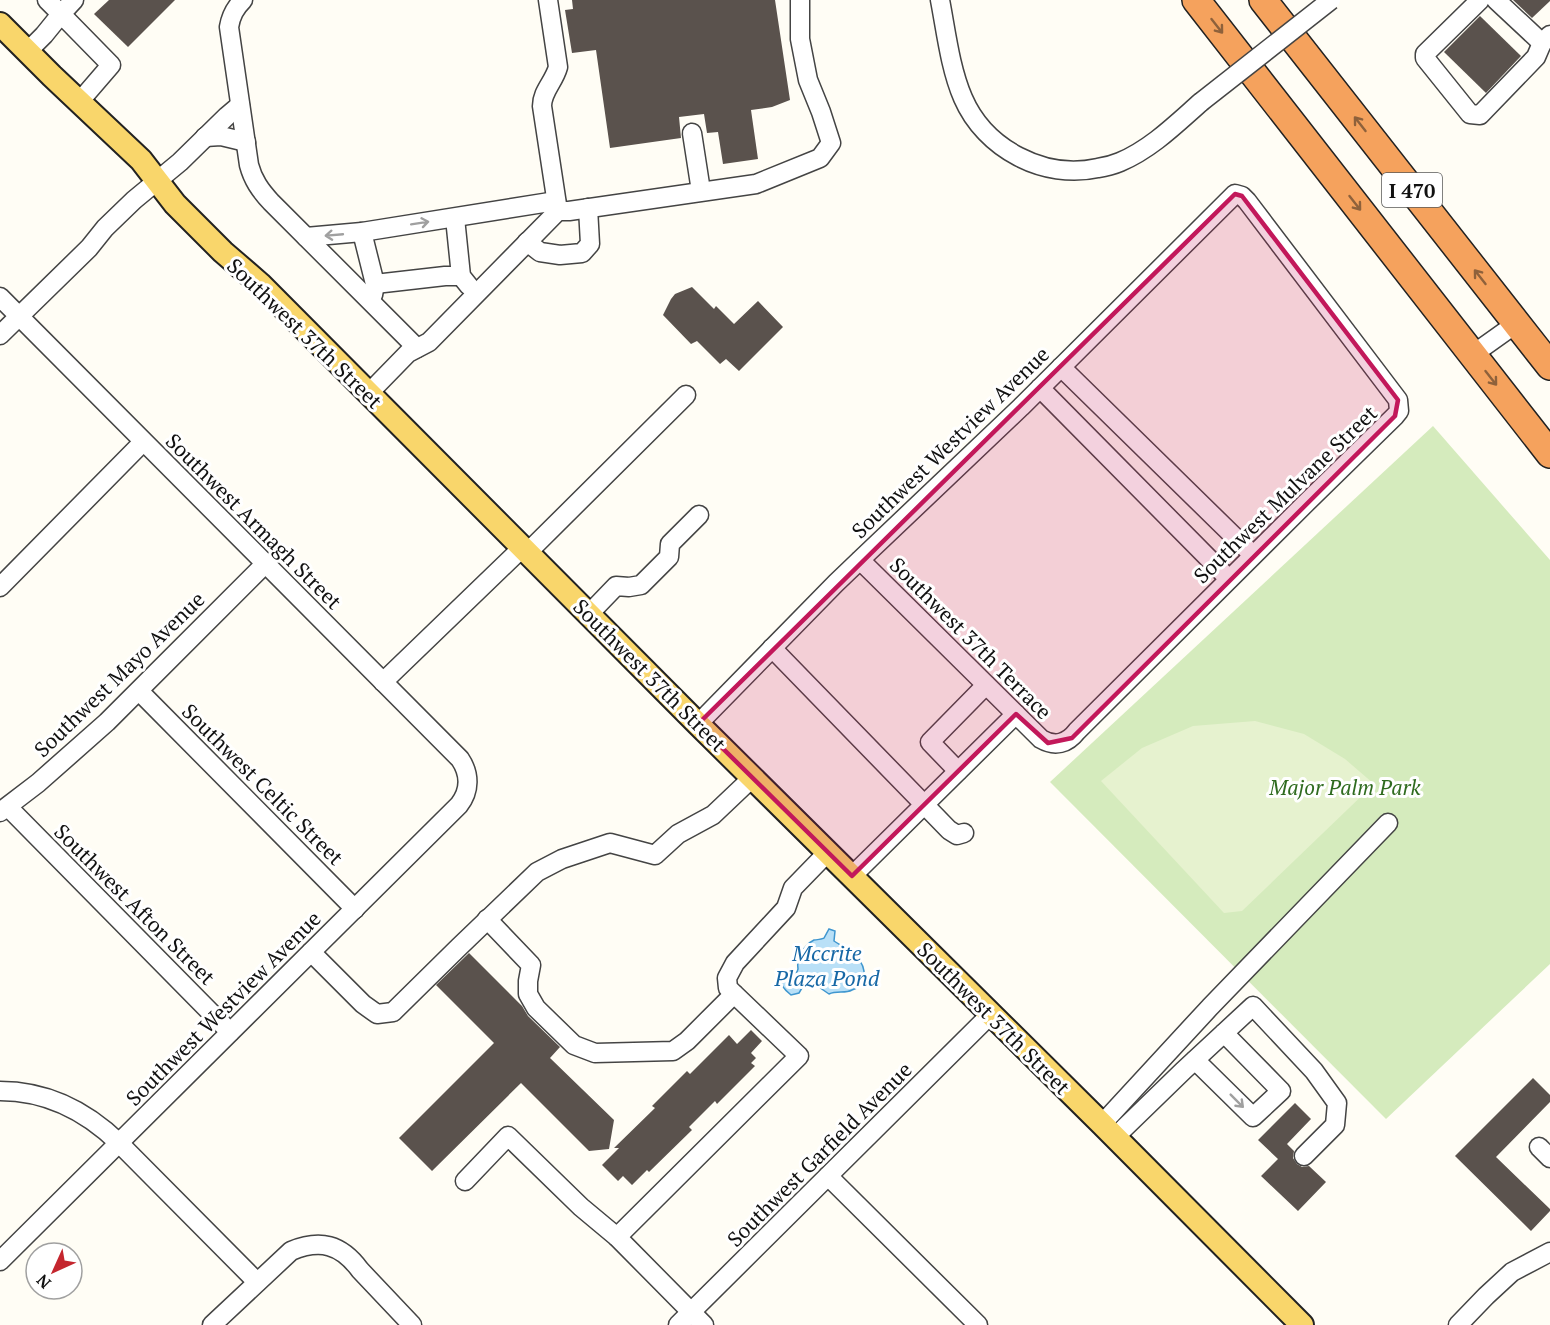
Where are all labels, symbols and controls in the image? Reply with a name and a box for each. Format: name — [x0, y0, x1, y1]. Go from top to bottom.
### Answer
one-way arrow — [1210, 18, 1223, 34]
one-way arrow — [1353, 116, 1366, 132]
road number: I 470 — [1382, 173, 1442, 207]
one-way arrow — [1348, 195, 1361, 211]
one-way arrow — [409, 218, 429, 229]
one-way arrow — [325, 229, 345, 240]
street label: Southwest 37th Street — [221, 252, 389, 415]
one-way arrow — [1474, 269, 1487, 285]
street label: Southwest Westview Avenue — [845, 340, 1055, 544]
one-way arrow — [1484, 370, 1497, 386]
street label: Southwest Mulvane Street — [1187, 399, 1383, 589]
street label: Southwest Armagh Street — [160, 427, 348, 615]
street label: Southwest 37th Terrace — [884, 551, 1058, 725]
street label: Southwest Mayo Avenue — [28, 585, 210, 763]
street label: Southwest 37th Street — [567, 592, 733, 758]
street label: Southwest Celtic Street — [176, 697, 350, 871]
park label: Major Palm Park — [1268, 773, 1422, 801]
street label: Southwest Afton Street — [49, 818, 222, 991]
street label: Southwest Westview Avenue — [120, 905, 326, 1111]
street label: Southwest 37th Street — [911, 935, 1077, 1101]
water label: Mccrite Plaza Pond — [773, 938, 881, 992]
street label: Southwest Garfield Avenue — [721, 1056, 917, 1252]
one-way arrow — [1229, 1094, 1244, 1108]
north arrow — [24, 1241, 84, 1301]
text: N — [31, 1270, 55, 1294]

